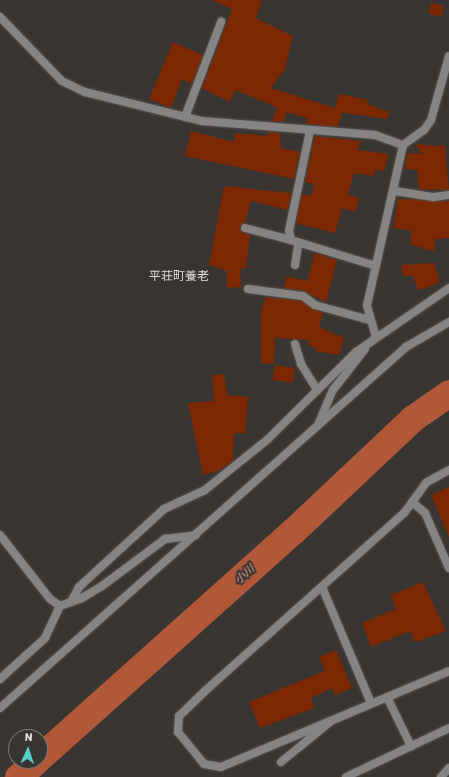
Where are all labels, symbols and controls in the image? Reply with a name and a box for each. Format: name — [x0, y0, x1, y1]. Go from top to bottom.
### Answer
district label: 平荘町養老 — [149, 270, 209, 284]
water label: 小川 — [232, 563, 258, 587]
north arrow — [8, 729, 48, 769]
text: N — [24, 731, 33, 744]

